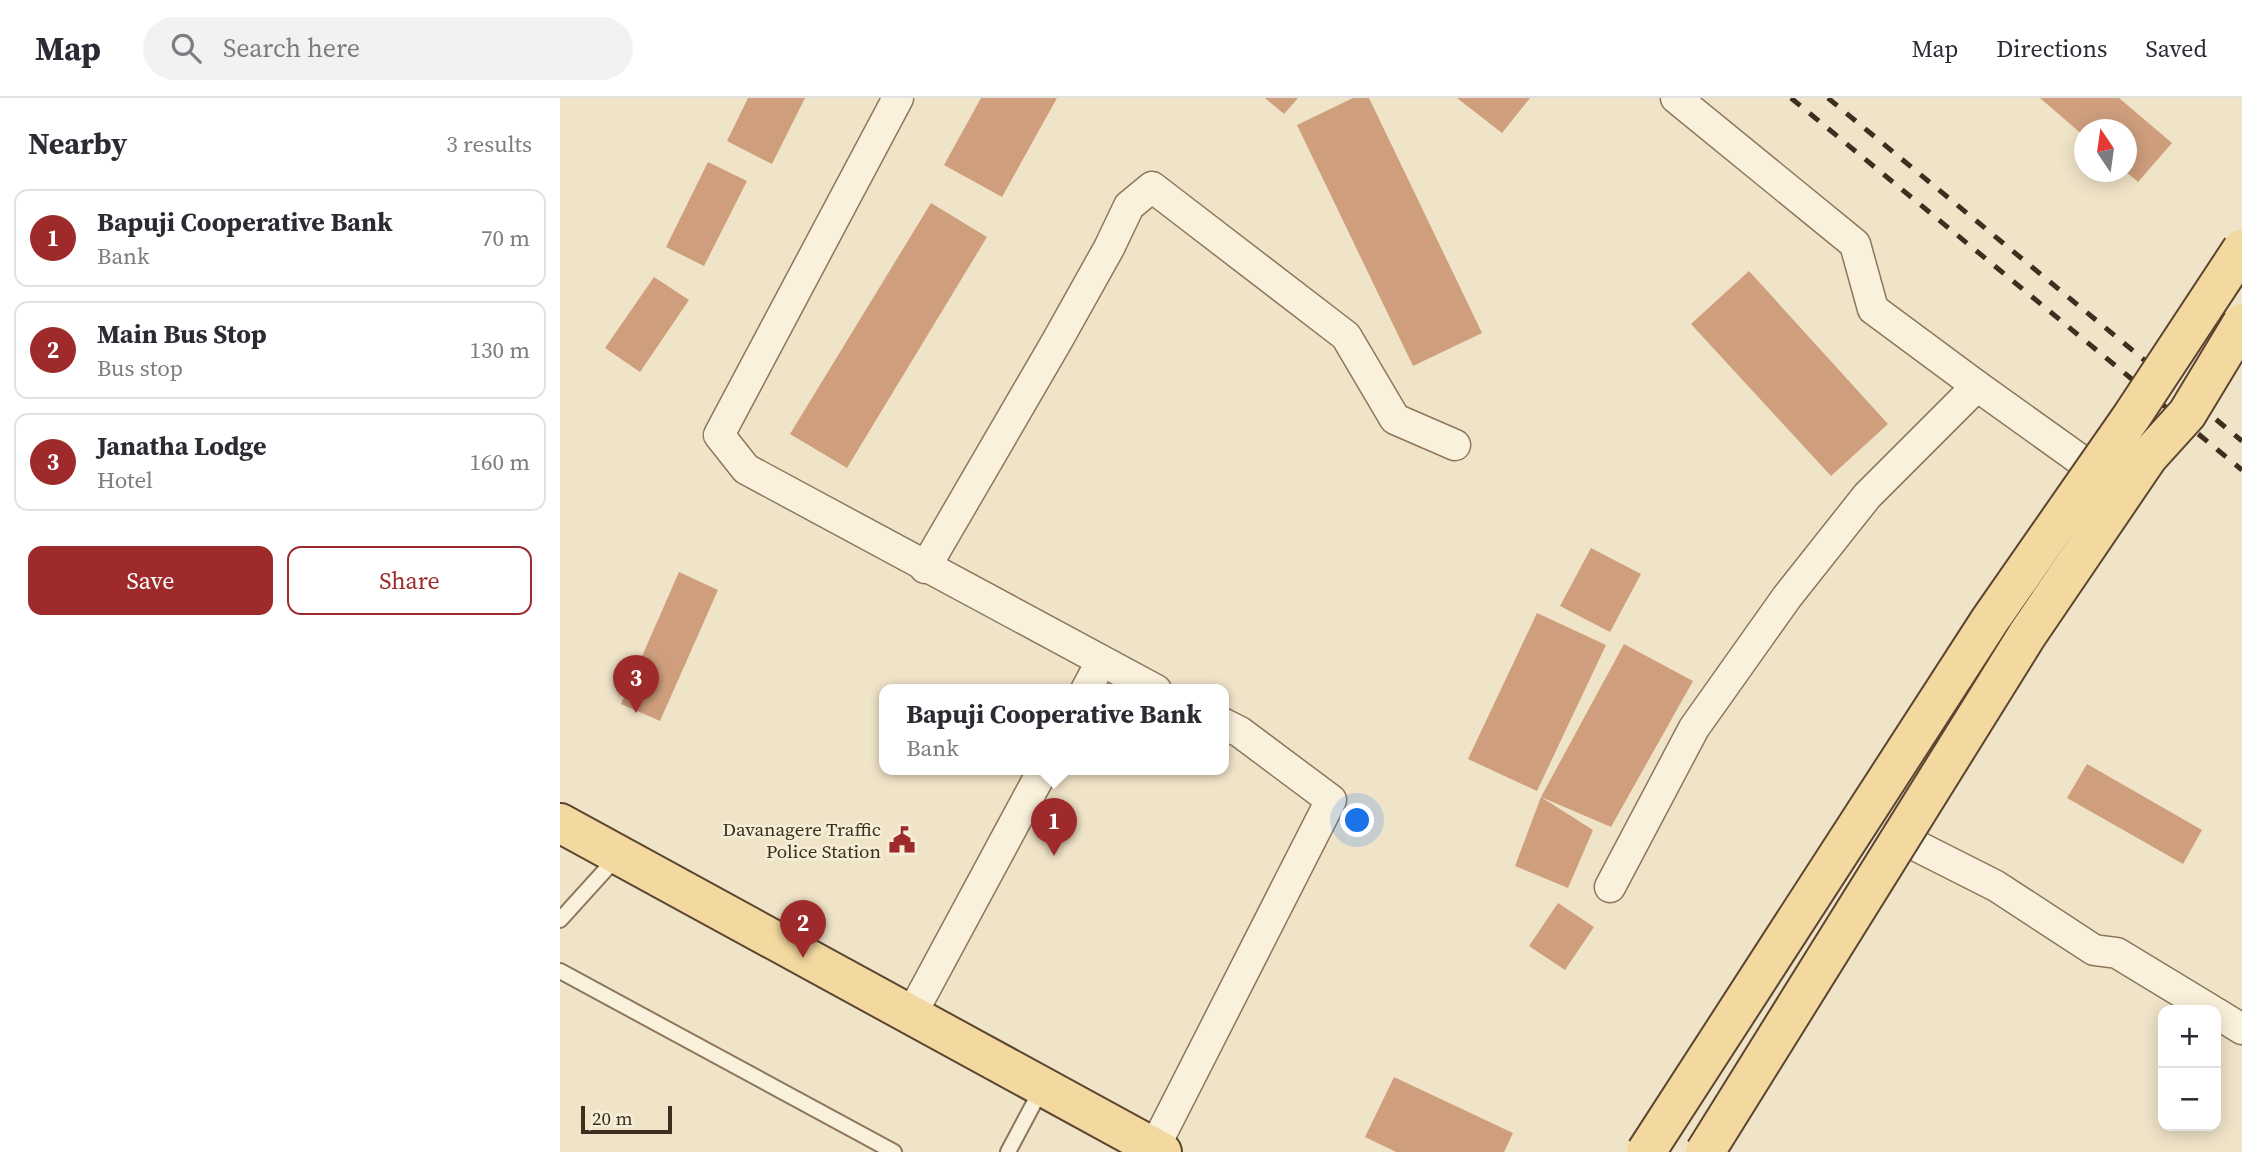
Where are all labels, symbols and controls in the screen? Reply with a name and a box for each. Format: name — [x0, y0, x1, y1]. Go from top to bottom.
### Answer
search box — [143, 17, 633, 80]
text: Map — [35, 26, 101, 71]
icon: search — [167, 29, 205, 67]
text: Search here — [223, 30, 360, 66]
text: Map — [1911, 32, 1958, 65]
text: Directions — [1996, 32, 2107, 65]
text: Saved — [2145, 32, 2207, 65]
north arrow — [2074, 119, 2137, 182]
text: Nearby — [28, 123, 127, 164]
text: 3 results — [446, 128, 532, 160]
text: Bapuji Cooperative Bank — [97, 204, 393, 240]
text: 1 — [47, 222, 59, 254]
text: 70 m — [481, 222, 530, 254]
text: Bank — [97, 240, 150, 272]
text: Main Bus Stop — [97, 316, 267, 352]
text: 2 — [47, 334, 59, 366]
text: 130 m — [469, 334, 530, 366]
text: Bus stop — [97, 352, 183, 384]
text: Janatha Lodge — [97, 428, 266, 464]
text: 3 — [47, 446, 59, 478]
text: 160 m — [469, 446, 530, 478]
text: Hotel — [97, 464, 153, 496]
button: Save — [28, 546, 273, 615]
button: Share — [287, 546, 532, 615]
pin: 3 — [613, 655, 659, 713]
popup — [879, 684, 1229, 775]
text: Bapuji Cooperative Bank — [906, 696, 1202, 732]
text: Bank — [906, 732, 959, 764]
pin: 1 — [1031, 798, 1077, 856]
your location — [1340, 803, 1374, 837]
place label: Davanagere Traffic Police Station — [722, 816, 881, 864]
public building icon: Davanagere Traffic Police Station — [887, 825, 917, 855]
pin: 2 — [780, 900, 826, 958]
map controls — [2158, 1005, 2221, 1131]
button: + — [2158, 1005, 2221, 1068]
button: − — [2158, 1068, 2221, 1131]
scale bar — [581, 1103, 672, 1135]
text: 20 m — [592, 1105, 633, 1131]

